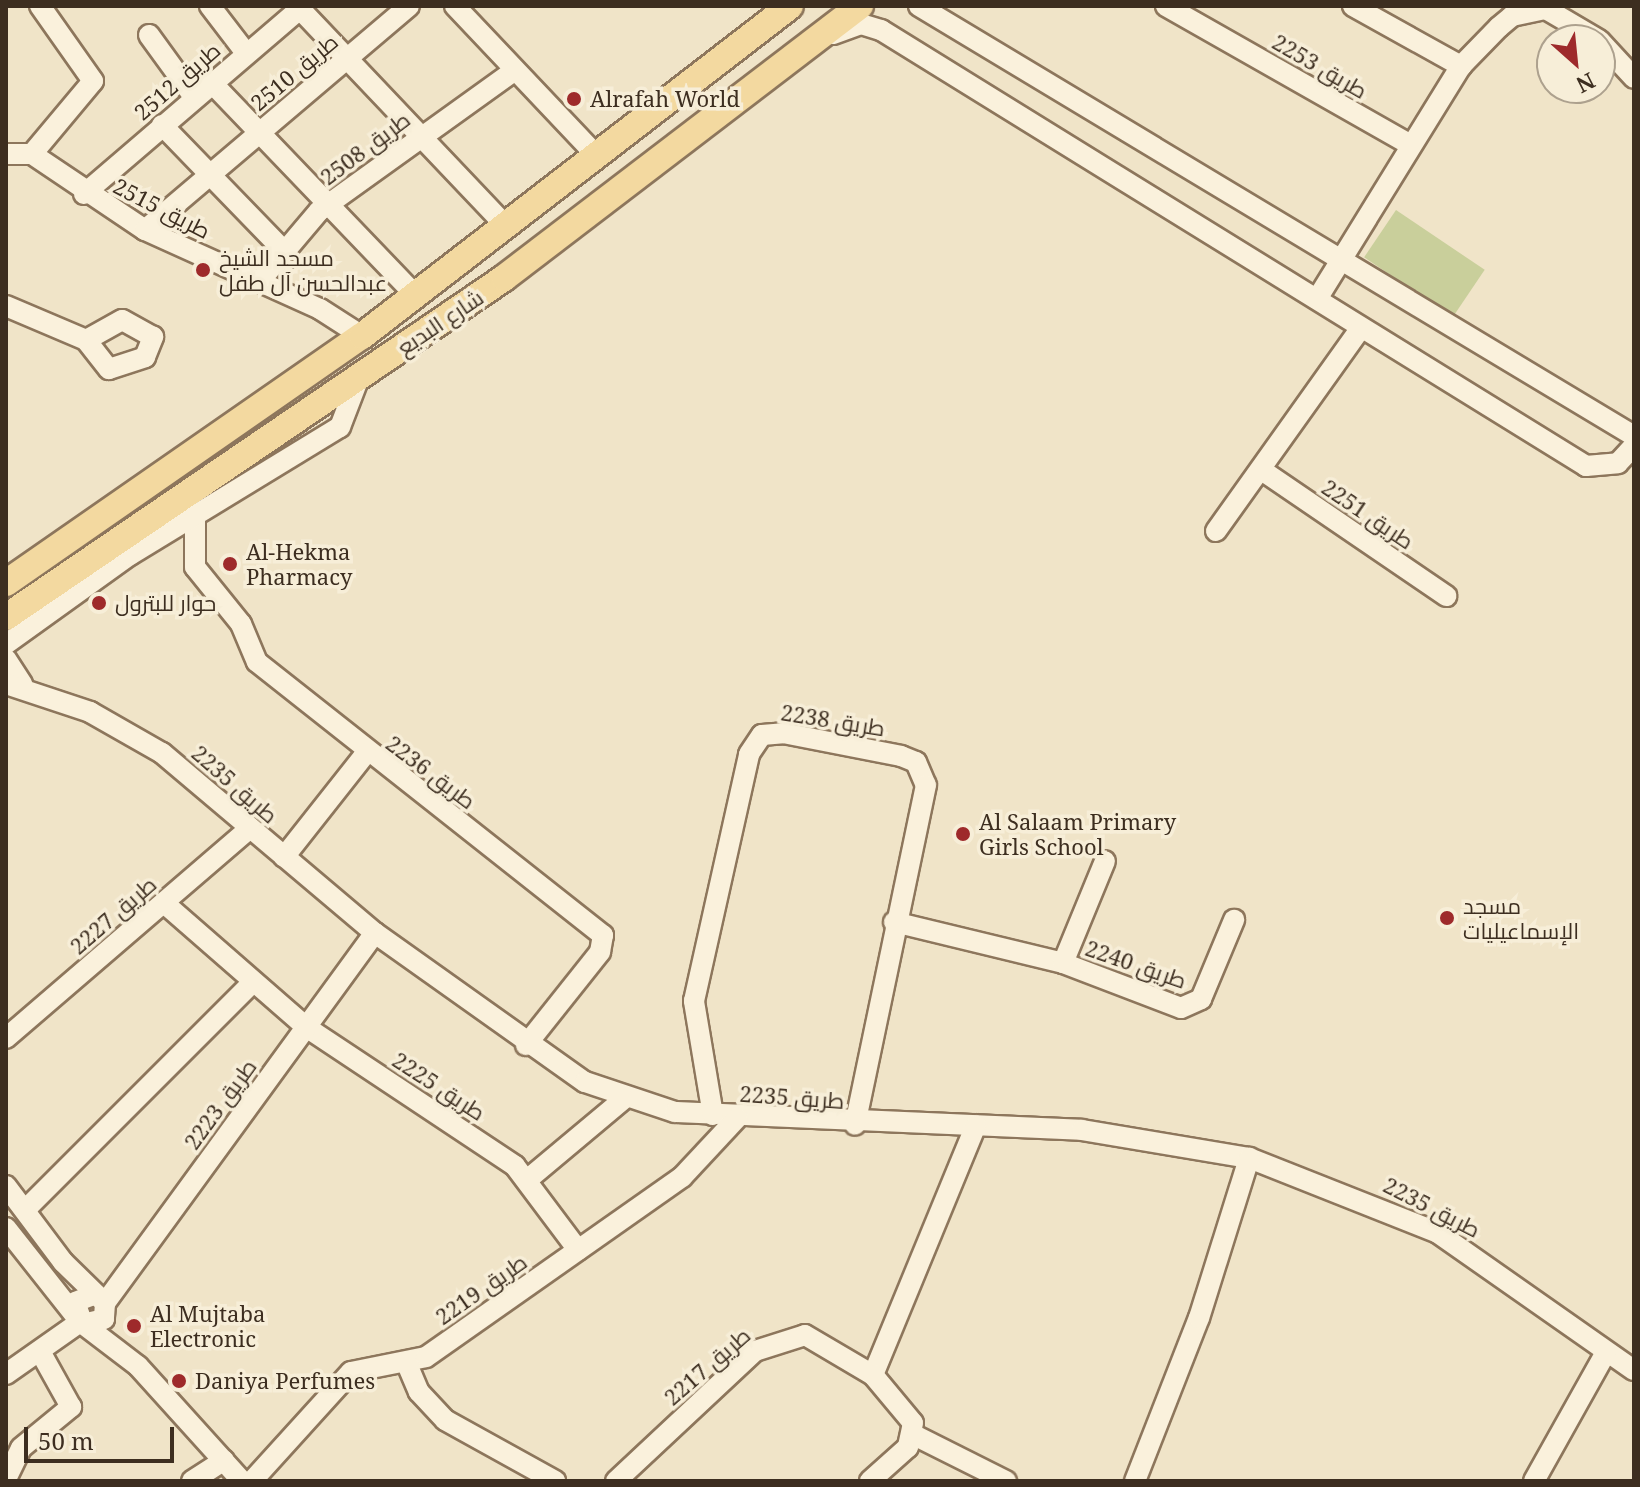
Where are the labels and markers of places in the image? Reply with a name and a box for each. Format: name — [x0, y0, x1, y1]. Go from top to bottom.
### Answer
place label: Alrafah World — [590, 86, 740, 112]
marker: Alrafah World — [565, 90, 583, 108]
place label: مسجد الشيخ عبدالحسن آل طفل — [219, 244, 387, 296]
marker: مسجد الشيخ عبدالحسن آل طفل — [194, 261, 212, 279]
place label: Al-Hekma Pharmacy — [246, 538, 352, 590]
marker: Al-Hekma Pharmacy — [221, 555, 239, 573]
place label: حوار للبترول — [115, 590, 216, 616]
marker: حوار للبترول — [90, 594, 108, 612]
place label: Al Salaam Primary Girls School — [979, 808, 1176, 860]
marker: Al Salaam Primary Girls School — [954, 825, 972, 843]
place label: مسجد الإسماعيليات — [1463, 892, 1579, 944]
marker: مسجد الإسماعيليات — [1438, 909, 1456, 927]
place label: Al Mujtaba Electronic — [150, 1300, 265, 1352]
marker: Al Mujtaba Electronic — [125, 1317, 143, 1335]
place label: Daniya Perfumes — [195, 1368, 375, 1394]
marker: Daniya Perfumes — [170, 1372, 188, 1390]

